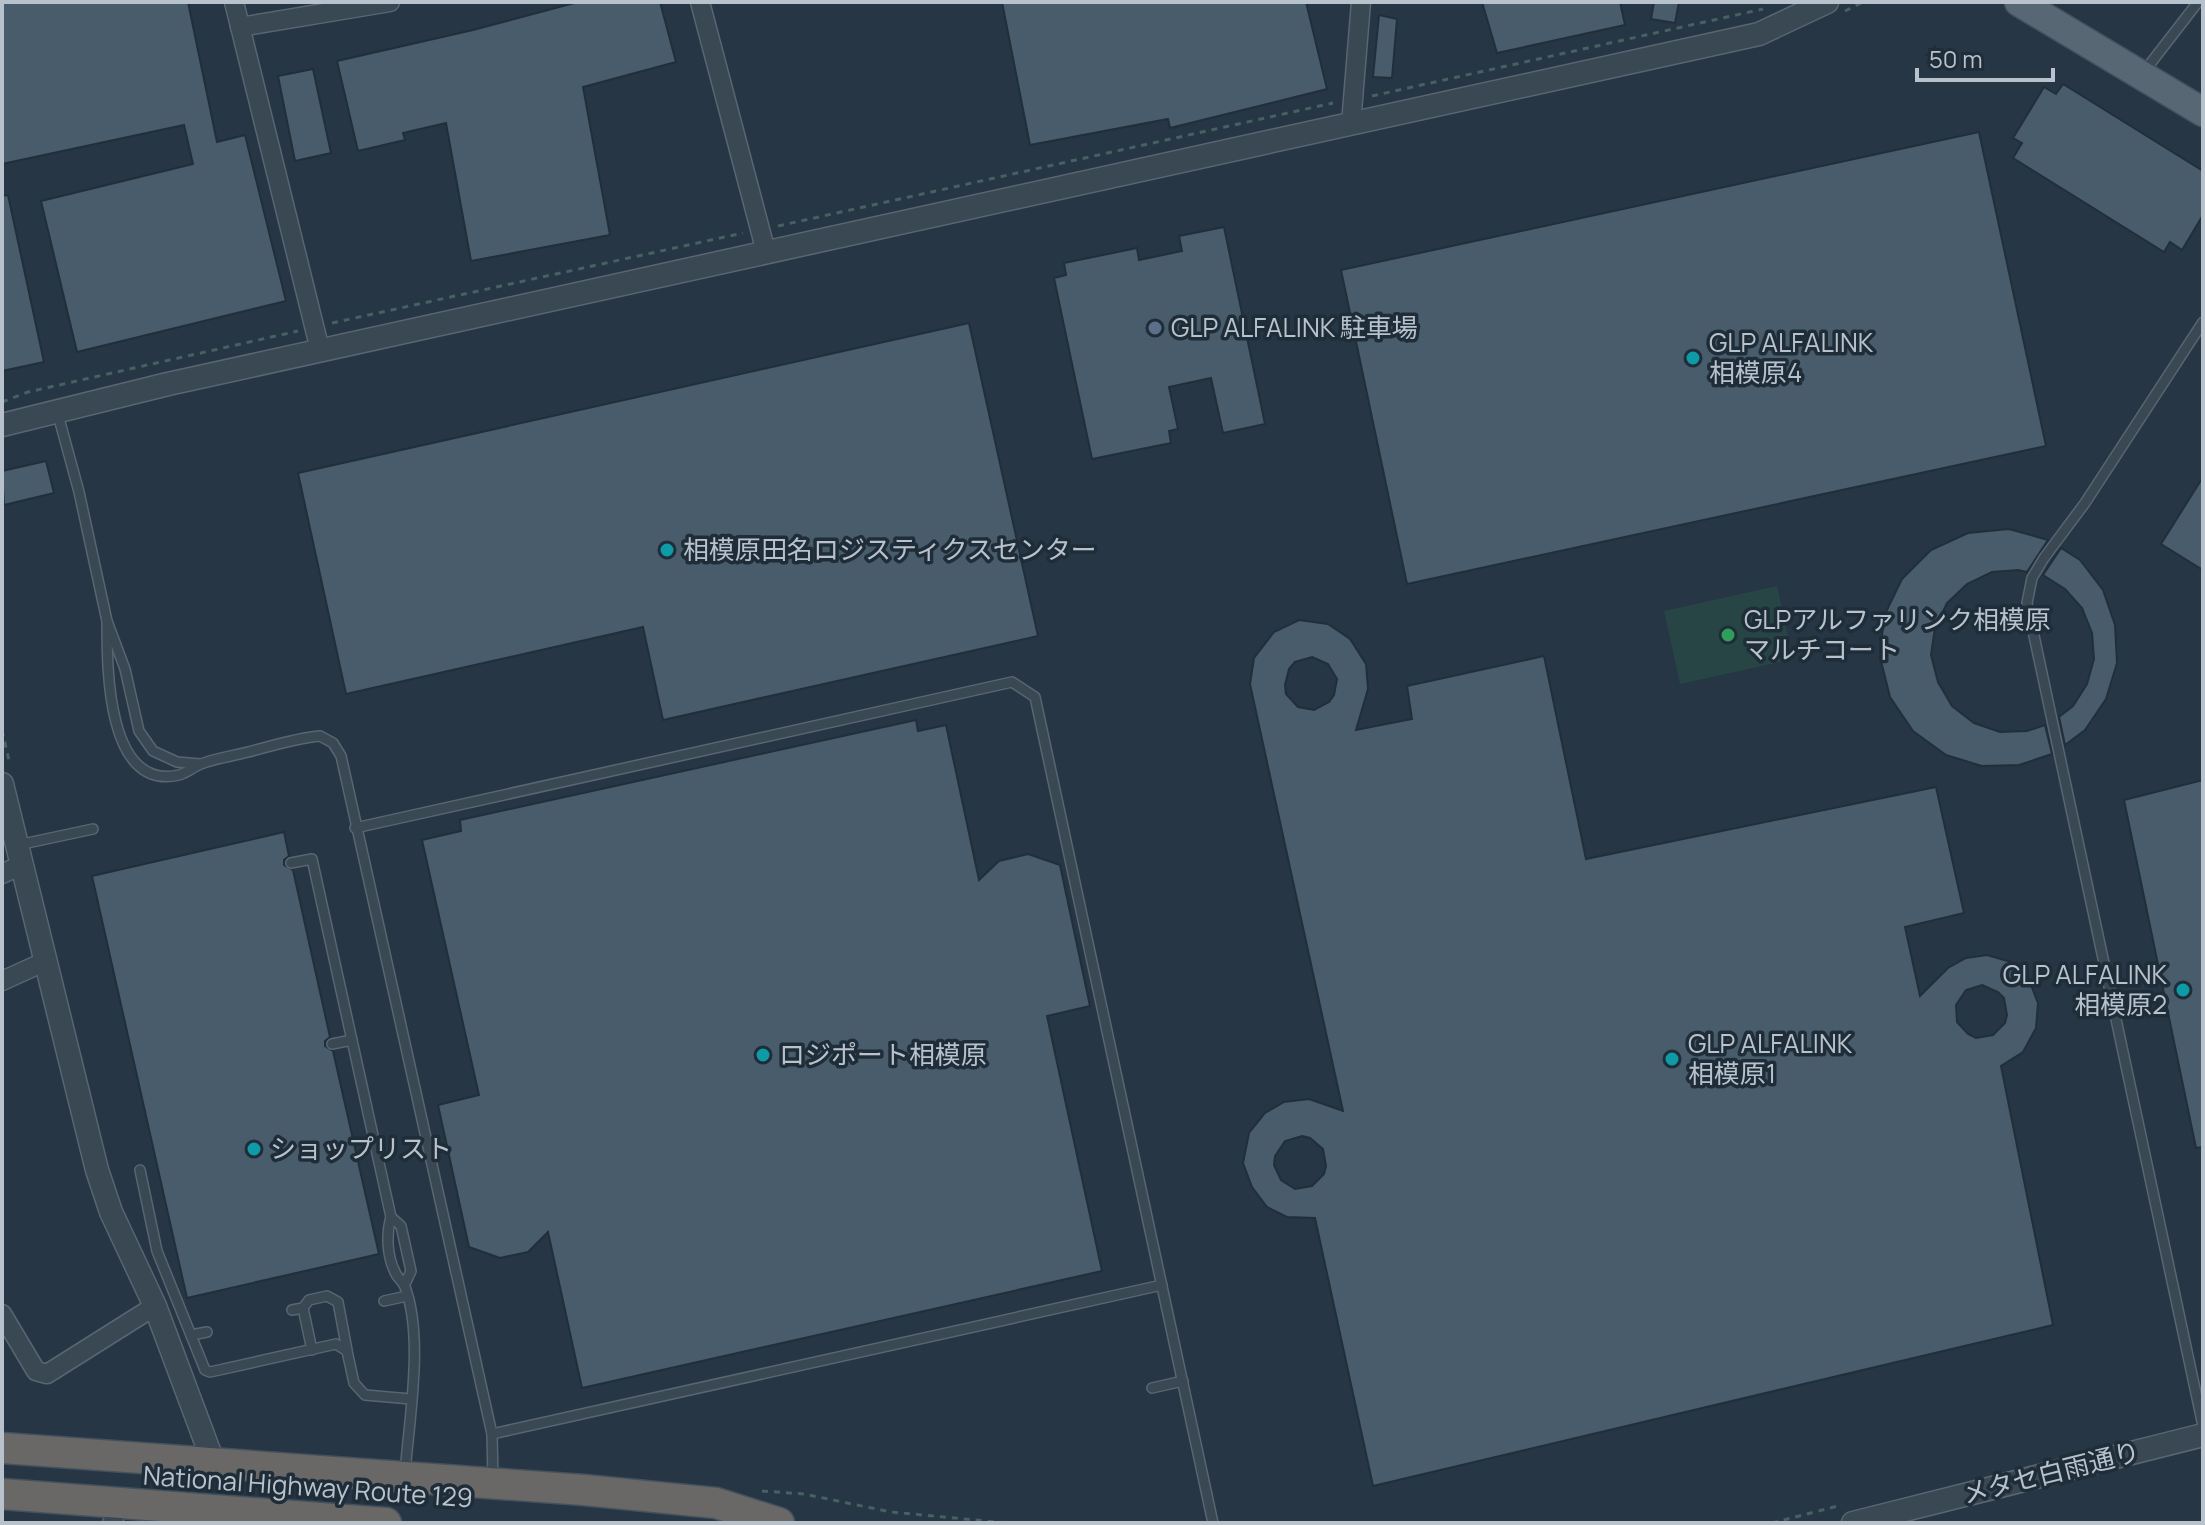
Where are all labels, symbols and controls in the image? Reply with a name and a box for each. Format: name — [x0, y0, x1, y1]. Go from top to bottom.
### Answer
scale bar — [1917, 32, 2053, 82]
text: 50 m — [1929, 42, 1983, 75]
place label: GLP ALFALINK 駐車場 — [1171, 309, 1418, 345]
marker: GLP ALFALINK 駐車場 — [1146, 319, 1164, 337]
place label: GLP ALFALINK 相模原4 — [1709, 324, 1874, 390]
marker: GLP ALFALINK 相模原4 — [1684, 349, 1702, 367]
place label: 相模原田名ロジスティクスセンター — [683, 531, 1097, 567]
marker: 相模原田名ロジスティクスセンター — [658, 541, 676, 559]
place label: GLPアルファリンク相模原 マルチコート — [1744, 601, 2051, 667]
marker: GLPアルファリンク相模原 マルチコート — [1719, 626, 1737, 644]
place label: GLP ALFALINK 相模原2 — [2003, 956, 2168, 1022]
marker: GLP ALFALINK 相模原2 — [2174, 981, 2192, 999]
place label: GLP ALFALINK 相模原1 — [1688, 1025, 1853, 1091]
place label: ロジポート相模原 — [779, 1036, 987, 1072]
marker: ロジポート相模原 — [754, 1046, 772, 1064]
marker: GLP ALFALINK 相模原1 — [1663, 1050, 1681, 1068]
place label: ショップリスト — [270, 1130, 452, 1166]
marker: ショップリスト — [245, 1140, 263, 1158]
street label: メタセ白雨通り — [1958, 1433, 2143, 1512]
street label: National Highway Route 129 — [142, 1457, 474, 1515]

